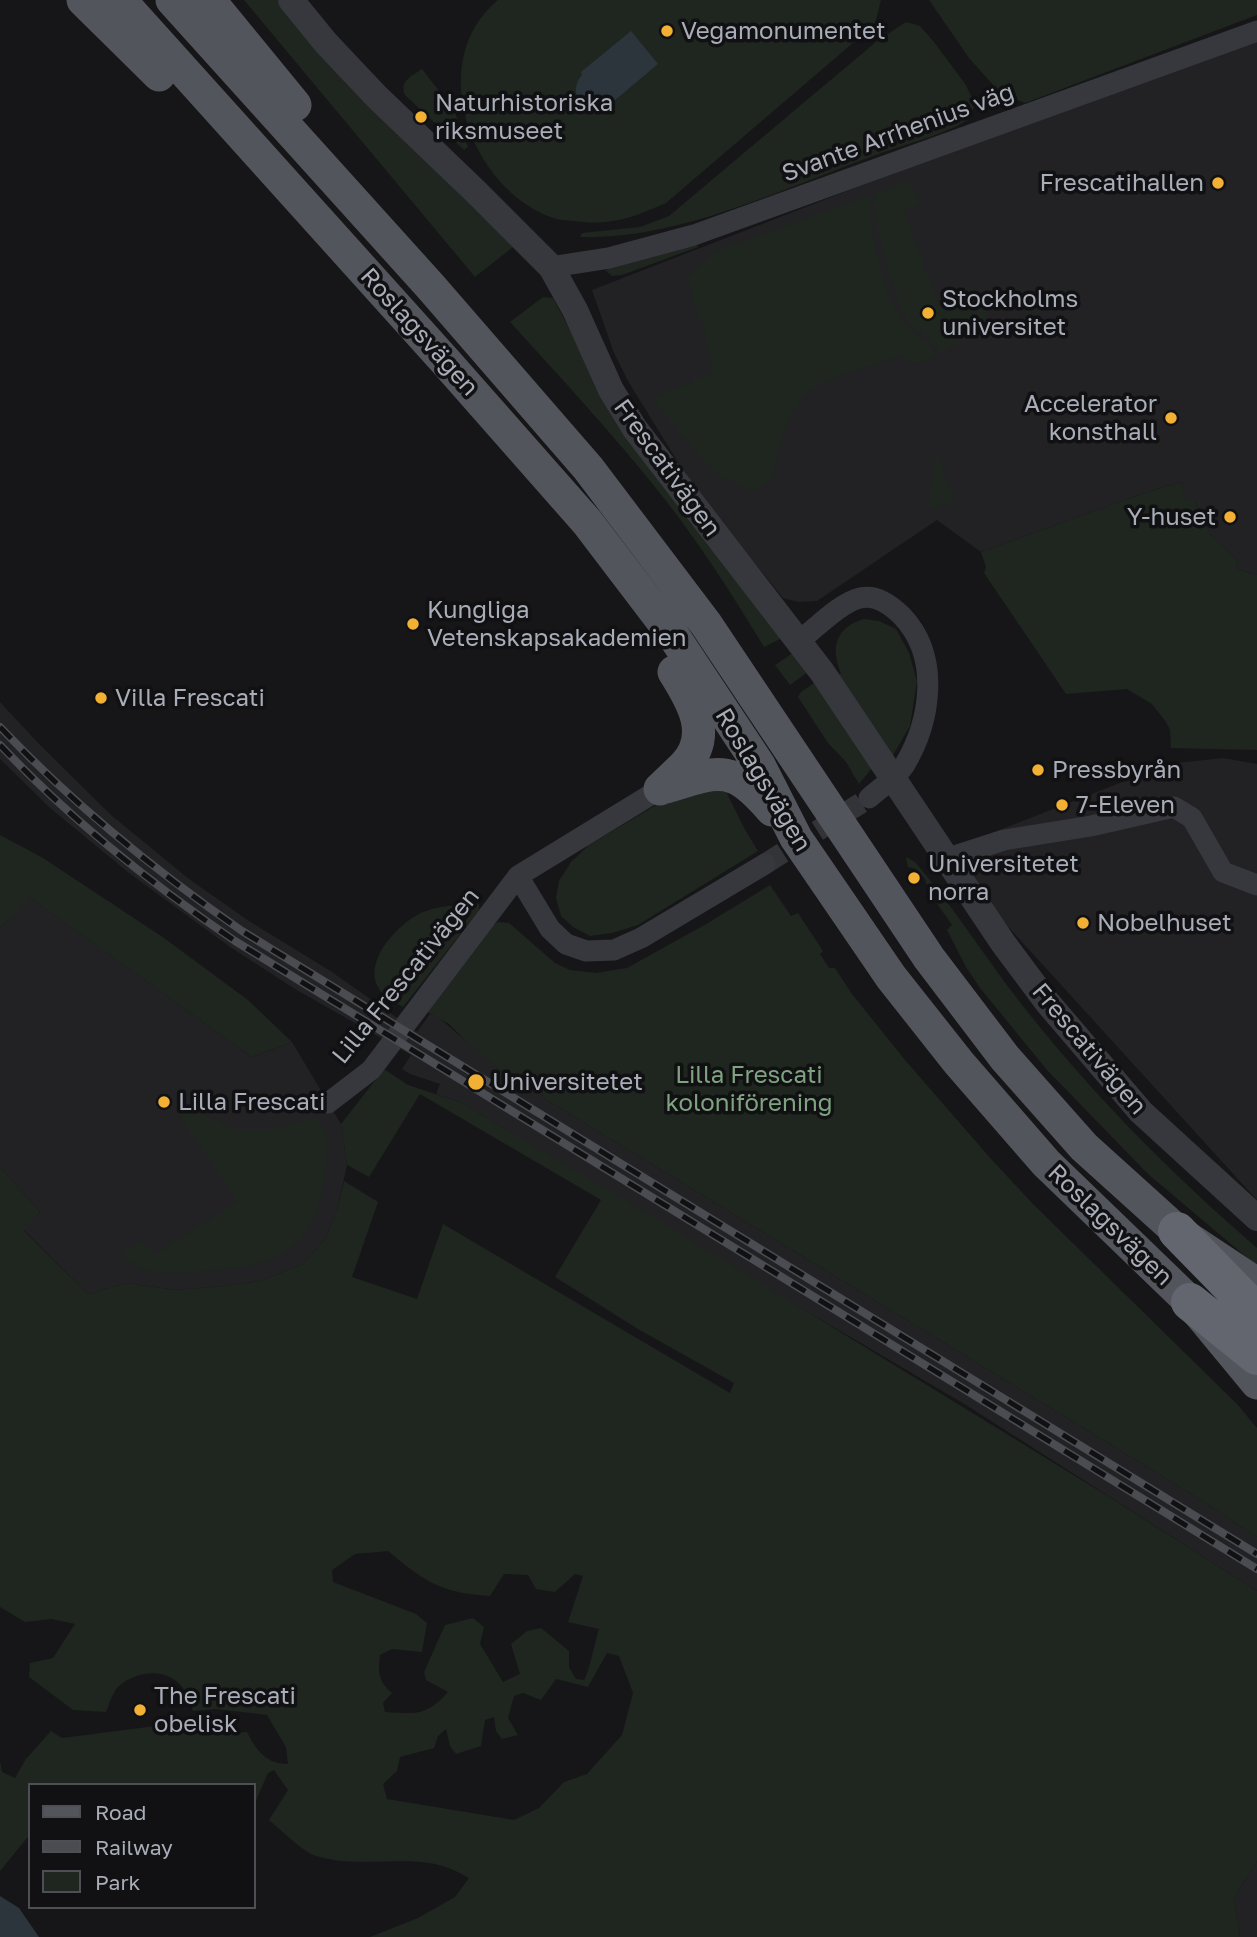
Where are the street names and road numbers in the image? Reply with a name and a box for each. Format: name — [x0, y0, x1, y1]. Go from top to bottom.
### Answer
street label: Svante Arrhenius väg — [778, 78, 1018, 188]
street label: Roslagsvägen — [354, 262, 484, 402]
street label: Frescativägen — [608, 394, 726, 542]
street label: Roslagsvägen — [709, 703, 817, 857]
street label: Lilla Frescativägen — [326, 882, 486, 1070]
street label: Frescativägen — [1026, 978, 1152, 1120]
street label: Roslagsvägen — [1042, 1158, 1178, 1292]

